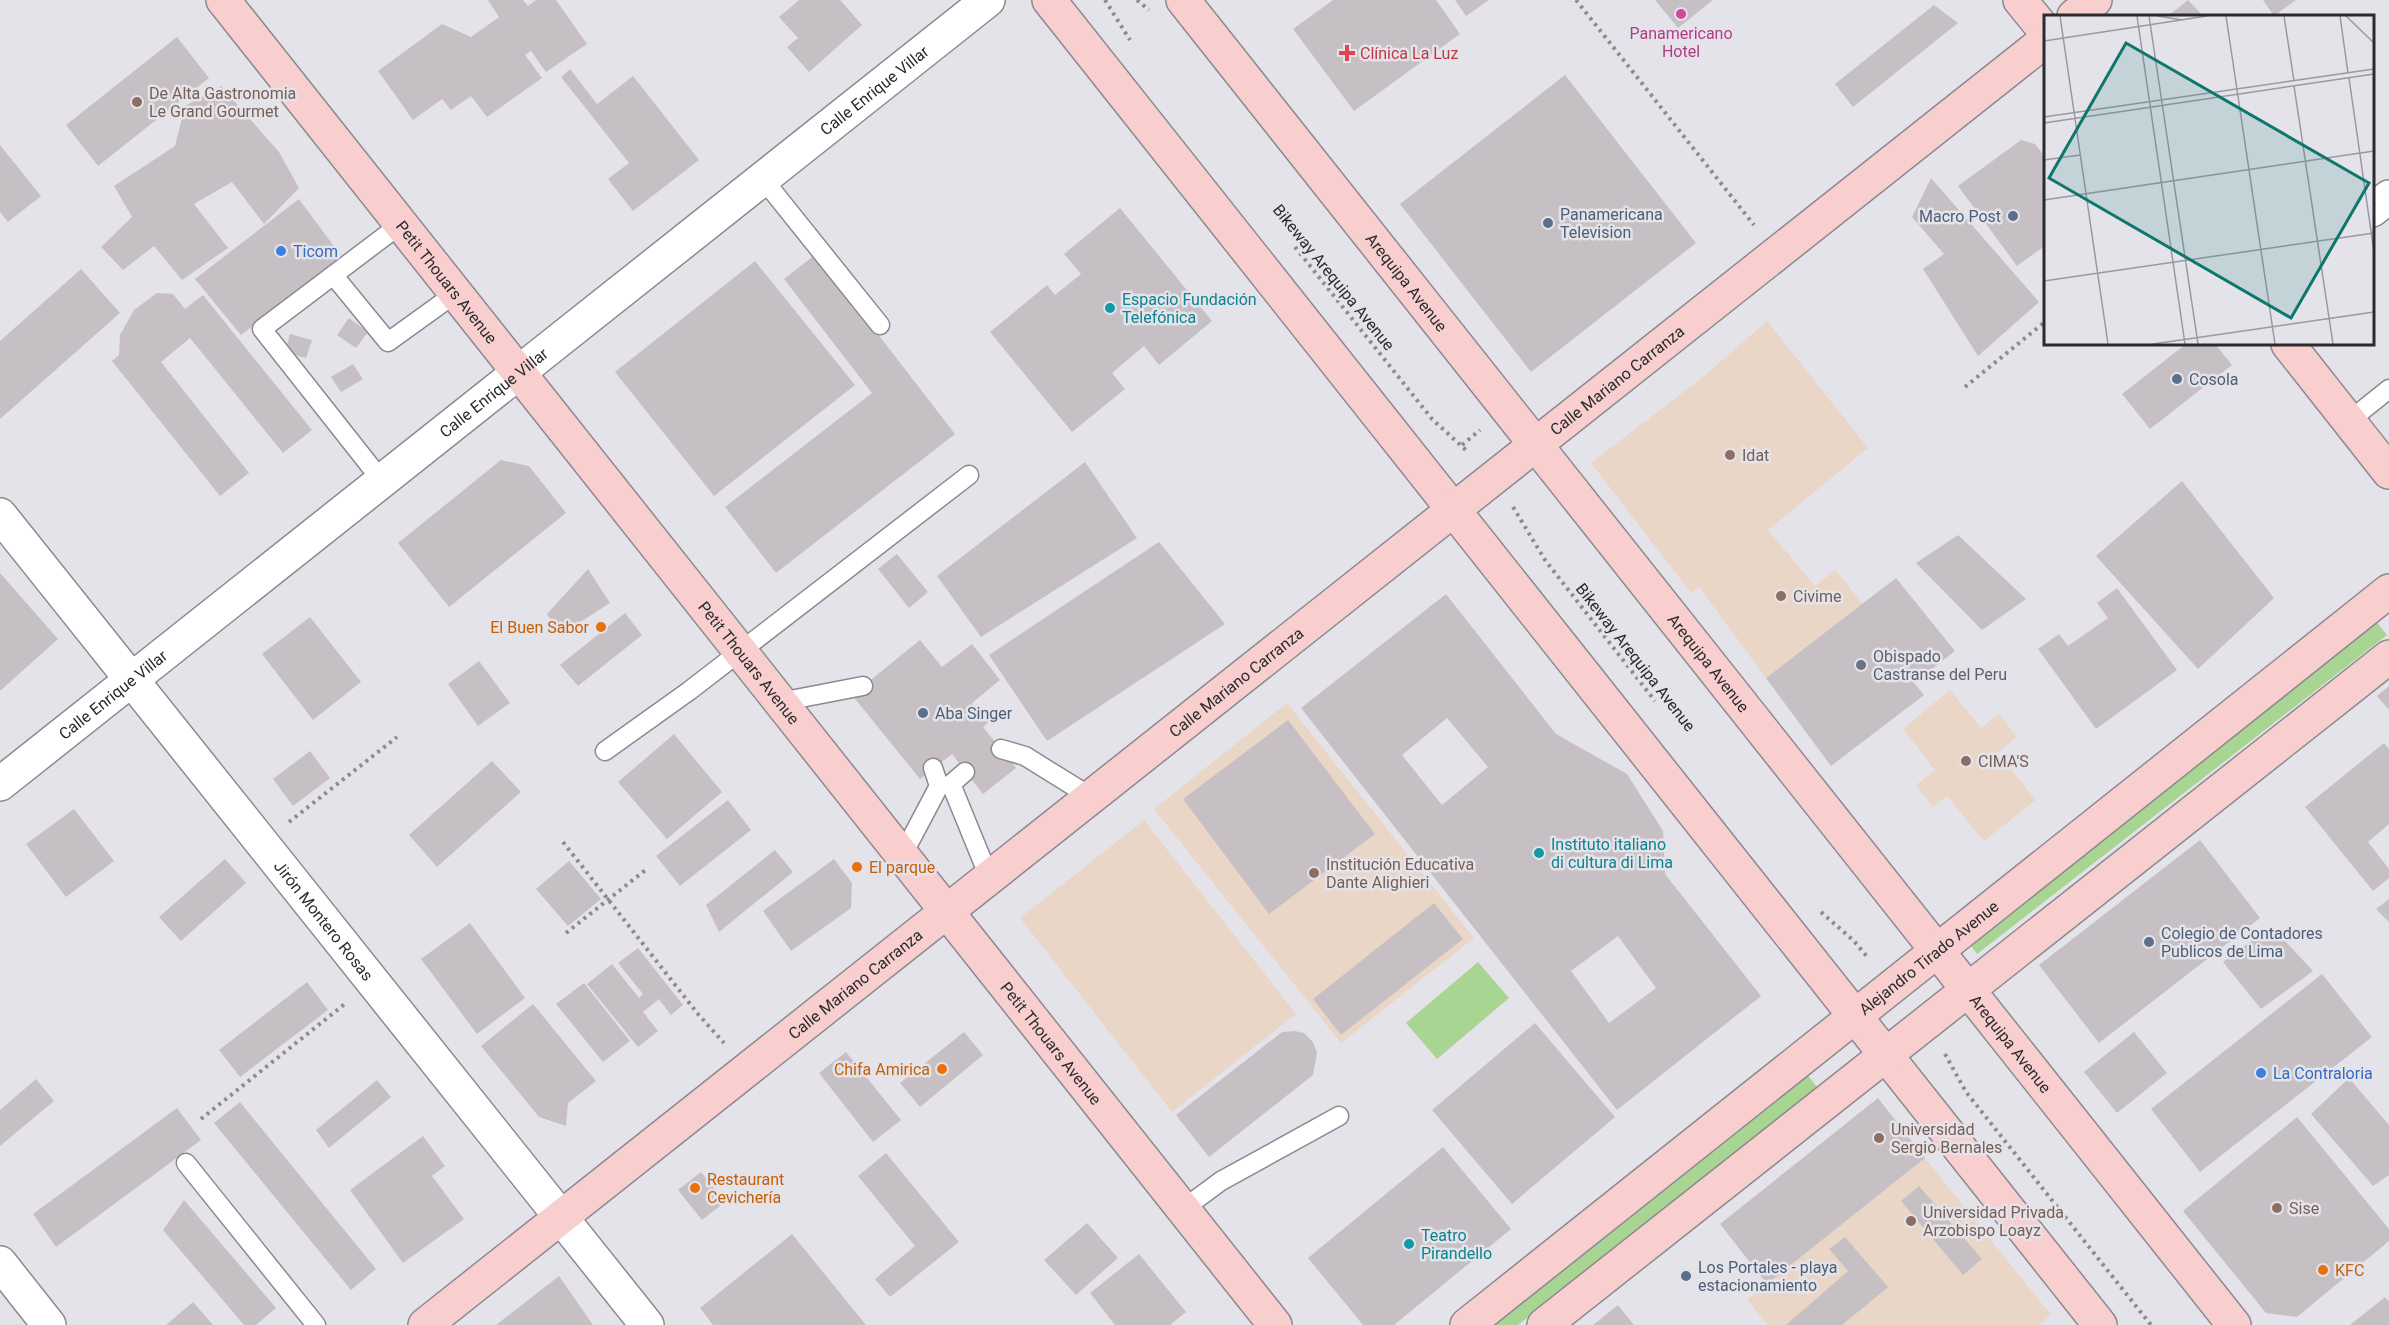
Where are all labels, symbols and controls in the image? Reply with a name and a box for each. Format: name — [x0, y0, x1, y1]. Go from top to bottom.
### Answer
marker: Panamericano Hotel — [1674, 7, 1688, 21]
inset map — [2044, 15, 2374, 345]
place label: Panamericano Hotel — [1629, 24, 1733, 61]
street label: Calle Enrique Villar — [817, 42, 933, 139]
marker: Clínica La Luz — [1338, 44, 1356, 62]
place label: Clínica La Luz — [1360, 44, 1458, 63]
place label: De Alta Gastronomia Le Grand Gourmet — [149, 84, 296, 121]
marker: De Alta Gastronomia Le Grand Gourmet — [130, 95, 144, 109]
street label: Bikeway Arequipa Avenue — [1269, 200, 1398, 354]
place label: Panamericana Television — [1560, 205, 1663, 242]
place label: Macro Post — [1919, 207, 2001, 226]
marker: Macro Post — [2006, 209, 2020, 223]
marker: Panamericana Television — [1541, 216, 1555, 230]
street label: Petit Thouars Avenue — [392, 217, 501, 347]
street label: Arequipa Avenue — [1362, 229, 1451, 335]
place label: Ticom — [293, 242, 338, 261]
marker: Ticom — [274, 244, 288, 258]
place label: Espacio Fundación Telefónica — [1122, 290, 1257, 327]
marker: Espacio Fundación Telefónica — [1103, 301, 1117, 315]
street label: Calle Mariano Carranza — [1546, 322, 1688, 439]
street label: Calle Enrique Villar — [436, 344, 552, 442]
place label: Cosola — [2189, 370, 2239, 389]
marker: Cosola — [2170, 372, 2184, 386]
place label: Idat — [1742, 446, 1769, 465]
marker: Idat — [1723, 448, 1737, 462]
street label: Bikeway Arequipa Avenue — [1572, 580, 1699, 735]
place label: Civime — [1793, 587, 1841, 606]
marker: Civime — [1774, 589, 1788, 603]
street label: Petit Thouars Avenue — [694, 598, 803, 728]
street label: Arequipa Avenue — [1664, 610, 1753, 716]
place label: El Buen Sabor — [490, 618, 590, 637]
marker: El Buen Sabor — [594, 620, 608, 634]
street label: Calle Mariano Carranza — [1166, 623, 1307, 741]
street label: Calle Enrique Villar — [55, 646, 172, 744]
place label: Obispado Castranse del Peru — [1873, 647, 2007, 684]
marker: Obispado Castranse del Peru — [1854, 658, 1868, 672]
place label: Aba Singer — [935, 704, 1013, 723]
marker: Aba Singer — [916, 706, 930, 720]
place label: CIMA'S — [1978, 752, 2029, 771]
marker: CIMA'S — [1959, 754, 1973, 768]
place label: Instituto italiano di cultura di Lima — [1551, 835, 1673, 872]
marker: Instituto italiano di cultura di Lima — [1532, 846, 1546, 860]
place label: Institución Educativa Dante Alighieri — [1326, 855, 1474, 892]
street label: Jirón Montero Rosas — [270, 857, 377, 985]
place label: El parque — [869, 858, 935, 877]
marker: El parque — [850, 860, 864, 874]
marker: Institución Educativa Dante Alighieri — [1307, 866, 1321, 880]
street label: Alejandro Tirado Avenue — [1855, 897, 2002, 1019]
place label: Colegio de Contadores Publicos de Lima — [2161, 924, 2323, 961]
street label: Calle Mariano Carranza — [785, 925, 926, 1043]
marker: Colegio de Contadores Publicos de Lima — [2142, 935, 2156, 949]
street label: Petit Thouars Avenue — [996, 978, 1105, 1109]
street label: Arequipa Avenue — [1966, 991, 2055, 1097]
place label: Chifa Amirica — [834, 1060, 930, 1079]
marker: Chifa Amirica — [935, 1062, 949, 1076]
place label: La Contraloria — [2273, 1064, 2373, 1083]
marker: La Contraloria — [2254, 1066, 2268, 1080]
place label: Universidad Sergio Bernales — [1891, 1120, 2002, 1157]
marker: Universidad Sergio Bernales — [1872, 1131, 1886, 1145]
place label: Restaurant Cevichería — [707, 1170, 784, 1207]
marker: Restaurant Cevichería — [688, 1181, 702, 1195]
place label: Sise — [2289, 1199, 2319, 1218]
marker: Sise — [2270, 1201, 2284, 1215]
place label: Universidad Privada Arzobispo Loayz — [1923, 1203, 2064, 1240]
marker: Universidad Privada Arzobispo Loayz — [1904, 1214, 1918, 1228]
place label: Teatro Pirandello — [1421, 1226, 1492, 1263]
marker: Teatro Pirandello — [1402, 1237, 1416, 1251]
place label: Los Portales - playa estacionamiento — [1698, 1258, 1837, 1295]
place label: KFC — [2335, 1261, 2364, 1280]
marker: KFC — [2316, 1263, 2330, 1277]
marker: Los Portales - playa estacionamiento — [1679, 1269, 1693, 1283]

